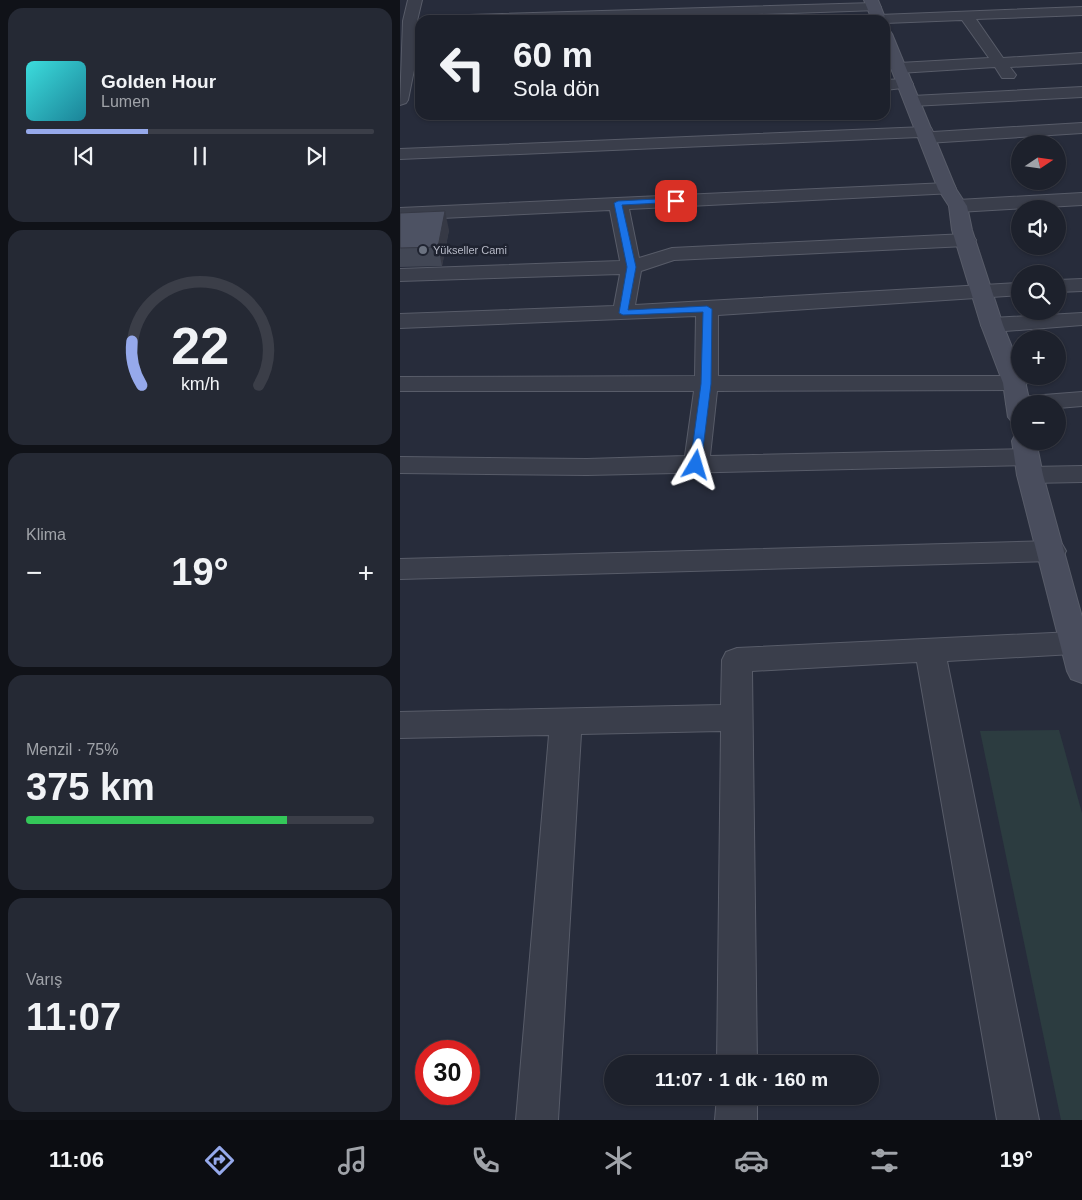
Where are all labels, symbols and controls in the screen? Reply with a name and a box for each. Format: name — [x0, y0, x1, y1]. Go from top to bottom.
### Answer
icon: left — [430, 35, 495, 100]
text: 60 m — [513, 35, 593, 74]
text: Golden Hour — [101, 71, 216, 92]
text: Sola dön — [513, 76, 600, 101]
text: Lumen — [101, 93, 150, 110]
north arrow — [1011, 135, 1066, 190]
map controls — [1011, 135, 1066, 450]
icon: previous — [70, 142, 98, 170]
icon: pause — [186, 142, 214, 170]
icon: next — [302, 142, 330, 170]
pin — [655, 180, 697, 222]
icon: arrive — [662, 187, 690, 215]
button: sound — [1011, 200, 1066, 255]
marker: Yükseller Cami — [417, 244, 429, 256]
place label: Yükseller Cami — [433, 244, 507, 256]
button: search — [1011, 265, 1066, 320]
text: 22 — [171, 317, 229, 375]
button: + — [1011, 330, 1066, 385]
text: km/h — [181, 374, 219, 394]
button: − — [1011, 395, 1066, 450]
position arrow — [669, 438, 721, 490]
text: Klima — [26, 526, 66, 543]
text: 19° — [171, 551, 229, 593]
text: − — [26, 557, 42, 588]
text: + — [358, 557, 374, 588]
text: Menzil · 75% — [26, 741, 118, 758]
text: 375 km — [26, 766, 155, 808]
text: Varış — [26, 971, 62, 988]
text: 11:07 — [26, 996, 121, 1038]
speed limit sign: 30 — [415, 1040, 480, 1105]
text: 11:07 · 1 dk · 160 m — [655, 1069, 828, 1090]
icon: directions — [202, 1143, 237, 1178]
icon: music — [335, 1143, 370, 1178]
icon: phone — [468, 1143, 503, 1178]
icon: climate — [601, 1143, 636, 1178]
icon: car — [734, 1143, 769, 1178]
icon: filters — [867, 1143, 902, 1178]
text: 11:06 — [49, 1147, 104, 1172]
text: 19° — [1000, 1147, 1033, 1172]

